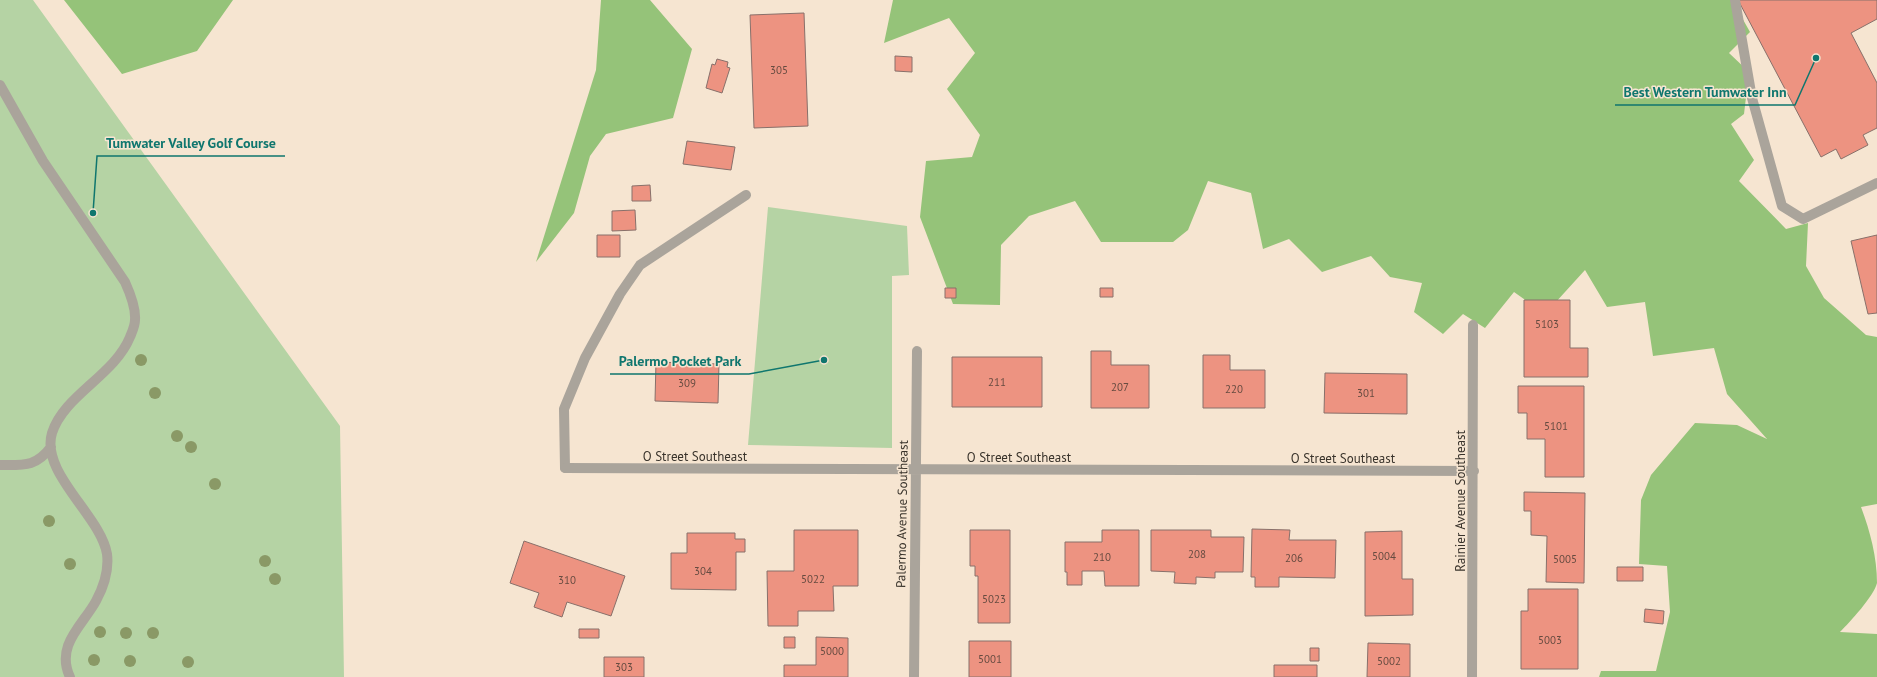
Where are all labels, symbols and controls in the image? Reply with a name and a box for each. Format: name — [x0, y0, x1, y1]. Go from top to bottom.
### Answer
house number: 305 — [770, 63, 788, 77]
callout: Best Western Tumwater Inn — [1615, 79, 1795, 105]
text: Best Western Tumwater Inn — [1623, 83, 1787, 101]
callout: Tumwater Valley Golf Course — [97, 130, 285, 156]
text: Tumwater Valley Golf Course — [106, 134, 276, 152]
house number: 5103 — [1535, 317, 1559, 331]
callout: Palermo Pocket Park — [610, 348, 749, 374]
text: Palermo Pocket Park — [619, 352, 741, 370]
house number: 211 — [988, 375, 1006, 389]
house number: 309 — [678, 376, 696, 390]
house number: 207 — [1111, 380, 1129, 394]
house number: 220 — [1225, 382, 1243, 396]
house number: 301 — [1357, 386, 1375, 400]
house number: 5101 — [1544, 419, 1568, 433]
street label: Rainier Avenue Southeast — [1452, 430, 1469, 572]
street label: Palermo Avenue Southeast — [892, 439, 912, 588]
street label: O Street Southeast — [643, 448, 748, 465]
street label: O Street Southeast — [967, 449, 1072, 466]
street label: O Street Southeast — [1291, 450, 1396, 467]
house number: 208 — [1188, 547, 1206, 561]
house number: 5004 — [1372, 549, 1396, 563]
house number: 210 — [1093, 550, 1111, 564]
house number: 206 — [1285, 551, 1303, 565]
house number: 5005 — [1553, 552, 1577, 566]
house number: 304 — [694, 564, 712, 578]
house number: 5022 — [801, 572, 825, 586]
house number: 310 — [558, 573, 576, 587]
house number: 5023 — [982, 592, 1006, 606]
house number: 5003 — [1538, 633, 1562, 647]
house number: 5000 — [820, 644, 844, 658]
house number: 5001 — [978, 652, 1002, 666]
house number: 5002 — [1377, 654, 1401, 668]
house number: 303 — [615, 660, 633, 674]

